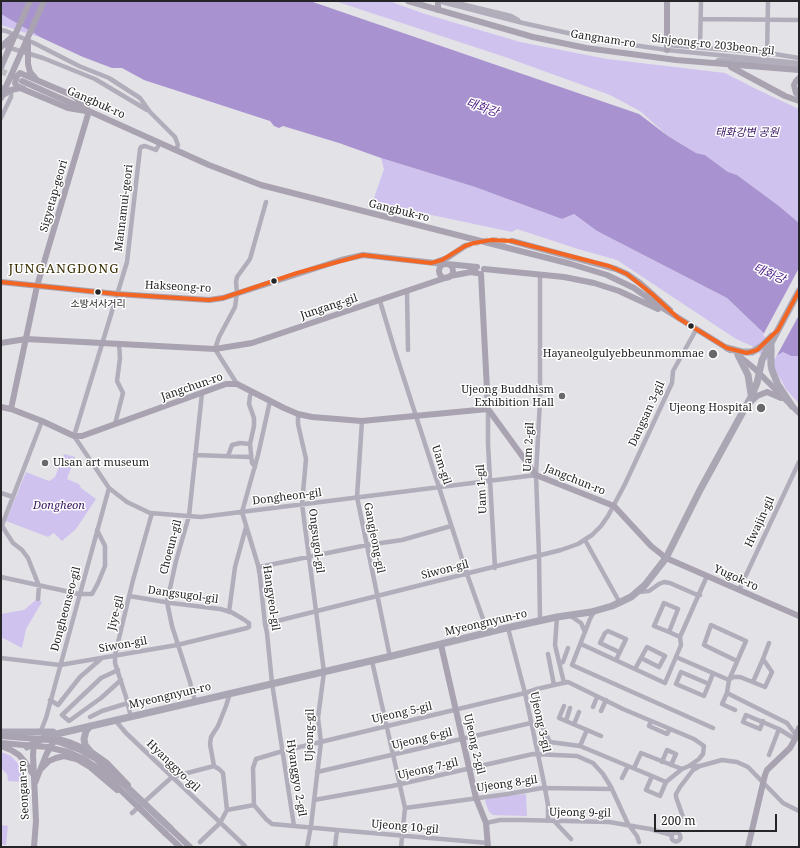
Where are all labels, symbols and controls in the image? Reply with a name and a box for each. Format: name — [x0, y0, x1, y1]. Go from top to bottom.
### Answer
street label: Gangnam-ro — [570, 27, 636, 51]
street label: Sinjeong-ro 203beon-gil — [651, 32, 775, 58]
street label: Gangbuk-ro — [65, 84, 127, 122]
water label: 태화강 — [464, 96, 500, 120]
park label: 태화강변 공원 — [715, 126, 779, 140]
street label: Sigyetap-geori — [37, 158, 71, 234]
street label: Mannamui-geori — [112, 163, 136, 253]
street label: Gangbuk-ro — [367, 197, 431, 225]
district label: JUNGANGDONG — [9, 261, 119, 277]
water label: 태화강 — [751, 261, 787, 287]
unlabelled marker — [269, 276, 279, 286]
street label: Hakseong-ro — [144, 279, 212, 295]
marker: 소방서사거리 — [93, 287, 103, 297]
street label: Jungang-gil — [299, 292, 359, 322]
place label: 소방서사거리 — [70, 298, 126, 310]
unlabelled marker — [686, 321, 696, 331]
place label: Hayaneolgulyebbeunmommae — [543, 347, 704, 361]
marker: Hayaneolgulyebbeunmommae — [707, 348, 719, 360]
street label: Jangchun-ro — [159, 370, 225, 404]
street label: Dangsan 3-gil — [626, 379, 668, 449]
place label: Ujeong Buddhism Exhibition Hall — [461, 383, 554, 409]
marker: Ujeong Buddhism Exhibition Hall — [557, 391, 567, 401]
place label: Ujeong Hospital — [669, 401, 752, 415]
marker: Ujeong Hospital — [755, 402, 767, 414]
street label: Uam 2-gil — [521, 422, 537, 472]
street label: Uam-gil — [428, 444, 454, 486]
place label: Ulsan art museum — [53, 456, 149, 470]
marker: Ulsan art museum — [40, 458, 50, 468]
street label: Jangchun-ro — [543, 462, 607, 498]
street label: Uam 1-gil — [474, 464, 490, 514]
street label: Dongheon-gil — [251, 486, 323, 508]
street label: Hwajin-gil — [742, 494, 778, 550]
park label: Dongheon — [33, 499, 85, 513]
street label: Gangjeong-gil — [361, 501, 387, 575]
street label: Ongsugol-gil — [305, 508, 327, 574]
street label: Choeun-gil — [157, 518, 185, 576]
street label: Siwon-gil — [420, 558, 470, 582]
street label: Yugok-ro — [712, 562, 760, 594]
street label: Hangyeol-gil — [260, 564, 282, 632]
street label: Dongheonseo-gil — [48, 565, 84, 653]
street label: Dangsugol-gil — [147, 584, 219, 606]
street label: Jiye-gil — [105, 594, 127, 632]
street label: Myeongnyun-ro — [444, 607, 528, 639]
street label: Siwon-gil — [98, 634, 148, 656]
street label: Myeongnyun-ro — [128, 680, 212, 712]
street label: Ujeong 3-gil — [527, 690, 553, 754]
street label: Ujeong 5-gil — [370, 700, 434, 726]
street label: Ujeong-gil — [303, 709, 317, 761]
street label: Ujeong 2-gil — [461, 712, 487, 776]
street label: Ujeong 6-gil — [390, 726, 454, 752]
street label: Hyanggyo-gil — [144, 737, 202, 795]
street label: Hyanggyo 2-gil — [283, 739, 309, 817]
street label: Ujeong 7-gil — [396, 756, 460, 782]
street label: Seongan-ro — [16, 760, 32, 820]
street label: Ujeong 8-gil — [476, 773, 538, 795]
street label: Ujeong 9-gil — [549, 806, 611, 820]
scale bar — [656, 806, 779, 832]
text: 200 m — [661, 812, 696, 829]
street label: Ujeong 10-gil — [371, 817, 439, 837]

